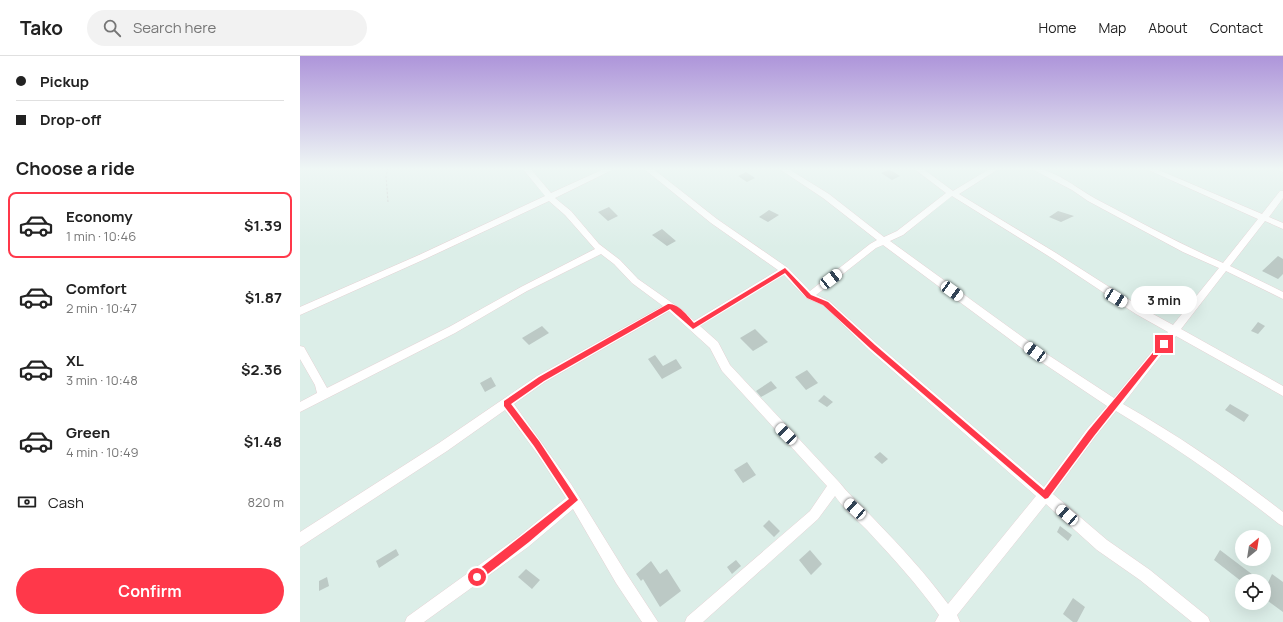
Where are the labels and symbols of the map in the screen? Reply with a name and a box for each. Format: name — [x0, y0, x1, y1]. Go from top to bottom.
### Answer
car — [818, 267, 844, 291]
car — [939, 279, 965, 303]
callout: 3 min — [1131, 286, 1197, 314]
car — [1103, 287, 1129, 309]
route end — [1155, 335, 1173, 353]
car — [1022, 340, 1048, 364]
car — [773, 421, 799, 447]
car — [842, 497, 868, 521]
car — [1054, 503, 1080, 527]
north arrow — [1235, 530, 1271, 566]
route start — [468, 568, 486, 586]

